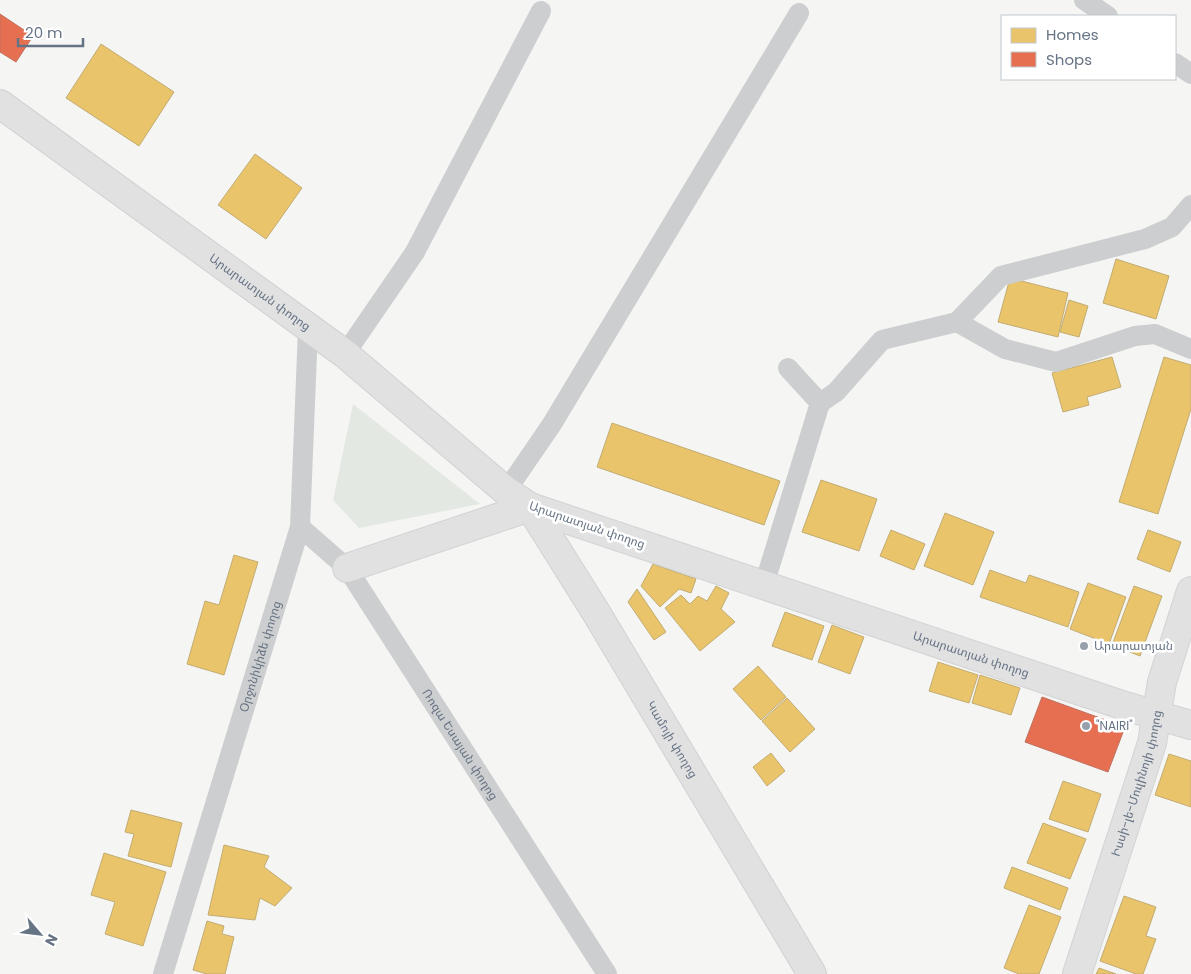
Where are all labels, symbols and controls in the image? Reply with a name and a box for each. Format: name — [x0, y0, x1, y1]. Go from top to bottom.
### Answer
scale bar — [18, 15, 82, 47]
legend — [1001, 15, 1176, 80]
text: 20 m — [25, 22, 63, 43]
text: Homes — [1046, 24, 1099, 45]
text: Shops — [1046, 49, 1092, 70]
street label: Արարատյան փողոց — [206, 249, 315, 335]
street label: Արարատյան փողոց — [527, 497, 647, 552]
street label: Օրջոնիկիձե փողոց — [235, 599, 285, 714]
street label: Արարատյան փողոց — [911, 627, 1032, 681]
place label: Արարատյան — [1094, 637, 1173, 654]
marker: Արարատյան — [1078, 640, 1090, 652]
street label: Ռոզա Եսայան փողոց — [418, 685, 502, 803]
street label: Կամոյի փողոց — [643, 698, 702, 781]
street label: Իսսի-լե-Մուլինոյի փողոց — [1107, 709, 1165, 859]
place label: "NAIRI" — [1096, 717, 1133, 734]
marker: "NAIRI" — [1080, 720, 1092, 732]
north arrow — [15, 909, 65, 959]
text: N — [40, 931, 63, 949]

